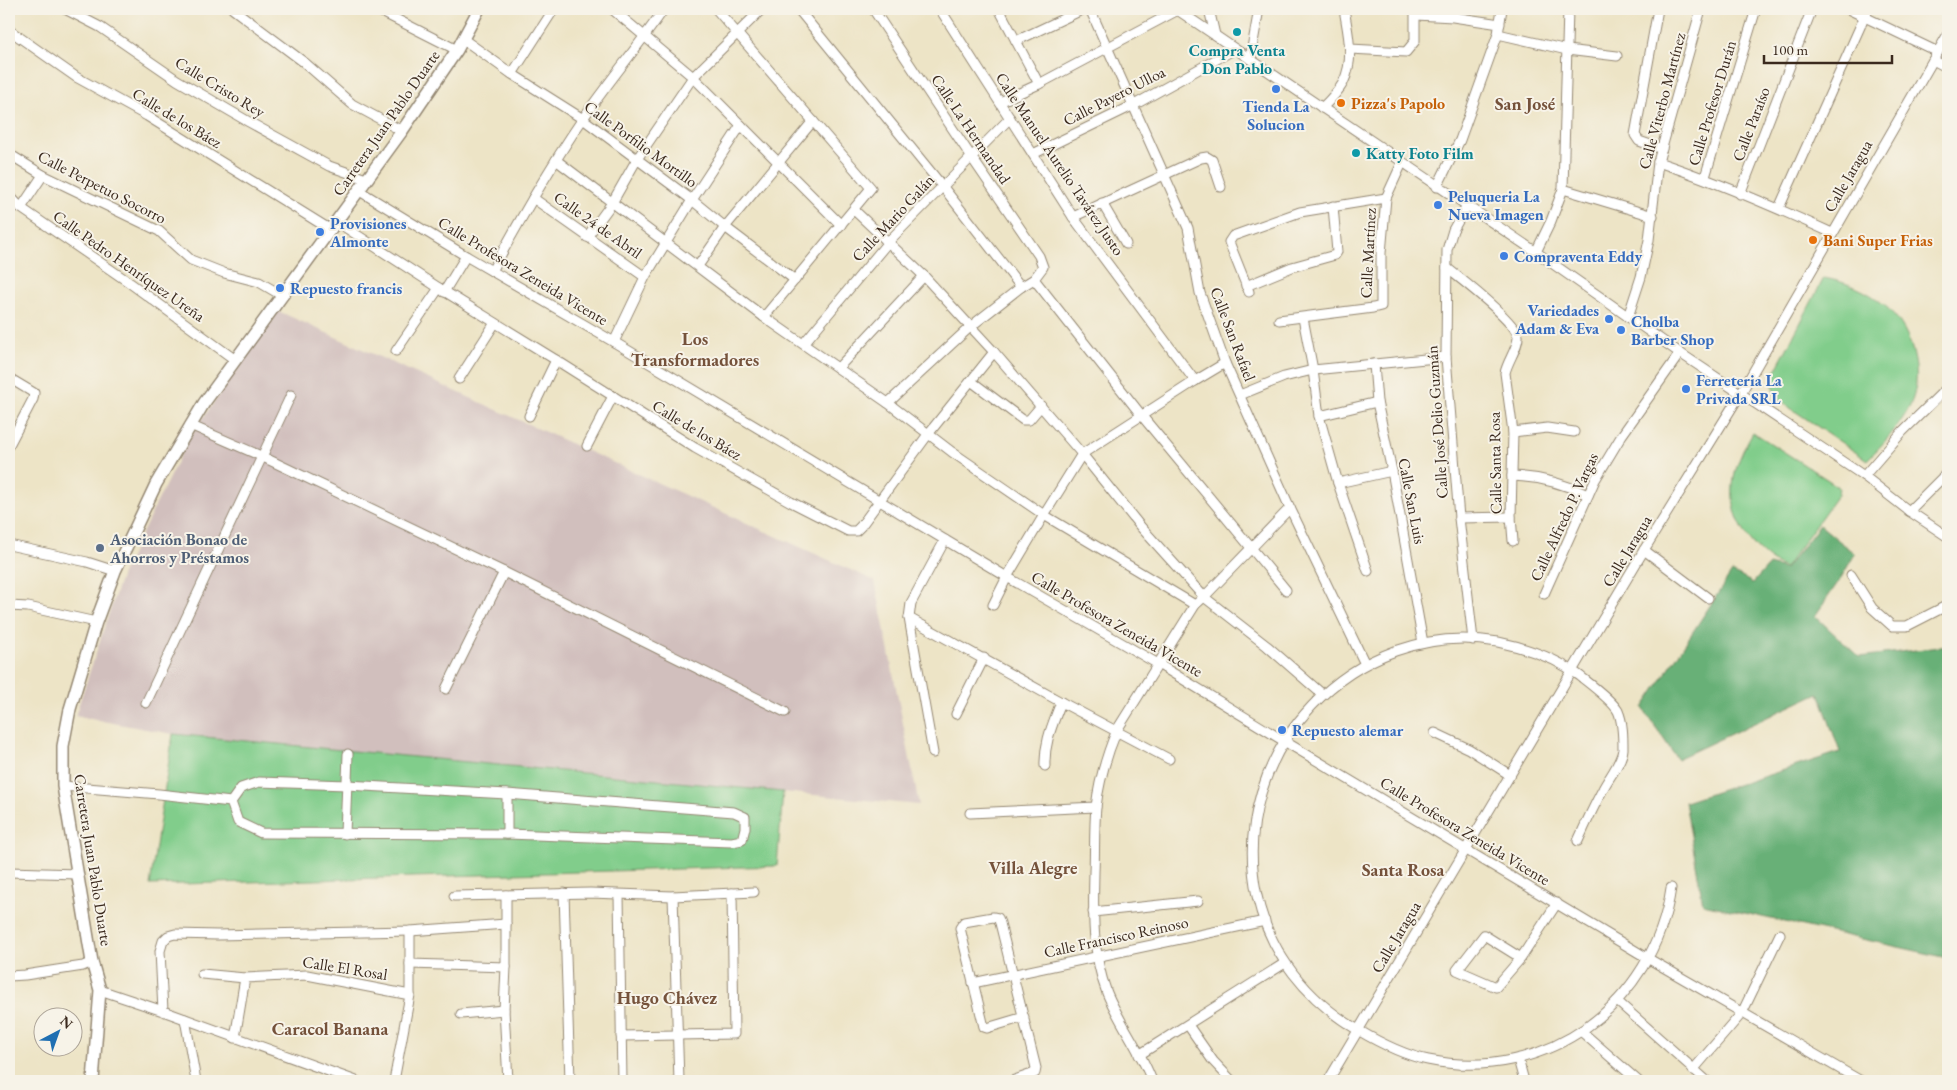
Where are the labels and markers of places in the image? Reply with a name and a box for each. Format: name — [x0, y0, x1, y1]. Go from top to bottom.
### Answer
marker: Compra Venta Don Pablo — [1231, 26, 1243, 38]
place label: Compra Venta Don Pablo — [1189, 40, 1286, 79]
marker: Tienda La Solucion — [1270, 83, 1282, 95]
place label: Pizza's Papolo — [1351, 93, 1445, 114]
place label: Tienda La Solucion — [1242, 96, 1311, 135]
marker: Pizza's Papolo — [1335, 97, 1347, 109]
place label: Katty Foto Film — [1366, 143, 1474, 164]
marker: Katty Foto Film — [1350, 147, 1362, 159]
place label: Peluqueria La Nueva Imagen — [1448, 186, 1544, 225]
marker: Peluqueria La Nueva Imagen — [1432, 199, 1444, 211]
place label: Provisiones Almonte — [329, 213, 407, 252]
marker: Provisiones Almonte — [314, 226, 326, 238]
place label: Bani Super Frias — [1823, 230, 1933, 251]
marker: Bani Super Frias — [1807, 234, 1819, 246]
place label: Compraventa Eddy — [1514, 246, 1642, 267]
marker: Compraventa Eddy — [1498, 250, 1510, 262]
place label: Repuesto francis — [290, 278, 402, 299]
marker: Repuesto francis — [274, 282, 286, 294]
place label: Variedades Adam & Eva — [1515, 300, 1600, 339]
place label: Cholba Barber Shop — [1631, 311, 1714, 350]
marker: Variedades Adam & Eva — [1603, 313, 1615, 325]
marker: Cholba Barber Shop — [1615, 324, 1627, 336]
place label: Ferreteria La Privada SRL — [1696, 370, 1783, 409]
marker: Ferreteria La Privada SRL — [1680, 383, 1692, 395]
place label: Asociación Bonao de Ahorros y Préstamos — [109, 529, 249, 568]
marker: Asociación Bonao de Ahorros y Préstamos — [94, 542, 106, 554]
place label: Repuesto alemar — [1292, 720, 1404, 741]
marker: Repuesto alemar — [1276, 724, 1288, 736]

